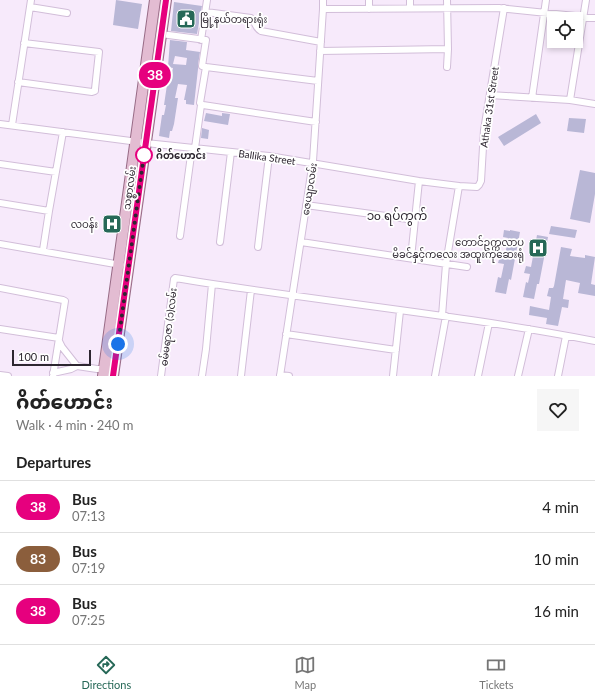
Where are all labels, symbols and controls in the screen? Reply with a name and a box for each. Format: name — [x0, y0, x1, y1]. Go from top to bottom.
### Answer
public building icon: မြို့နယ်တရားရုံး — [175, 8, 197, 30]
place label: မြို့နယ်တရားရုံး — [200, 12, 267, 28]
map controls — [547, 12, 583, 48]
button: locate — [547, 12, 583, 48]
line badge: 38 — [137, 62, 173, 88]
street label: Athaka 31st Street — [477, 65, 501, 148]
text: 38 — [147, 66, 163, 83]
marker: ဂိတ်ဟောင်း — [135, 146, 153, 164]
street label: Ballika Street — [238, 147, 297, 167]
place label: ဂိတ်ဟောင်း — [156, 148, 206, 161]
street label: ဇေယျာလမ်း — [298, 162, 322, 217]
street label: သစ္စာလမ်း — [119, 165, 141, 211]
district label: ၁o ရပ်ကွက် — [367, 207, 427, 226]
hospital icon: လဝန်း — [101, 213, 123, 235]
place label: လဝန်း — [71, 217, 98, 233]
place label: တောင်ဥက္ကလာပ မိခင်နှင့်ကလေး အထူးကုဆေးရုံ — [392, 235, 524, 263]
hospital icon: တောင်ဥက္ကလာပ မိခင်နှင့်ကလေး အထူးကုဆေးရုံ — [527, 237, 549, 259]
street label: ဓမ်မရာဇာ (၁)လမ်း — [156, 287, 182, 367]
your location — [108, 334, 128, 354]
scale bar — [12, 348, 91, 367]
text: 100 m — [18, 350, 49, 363]
button: heart — [537, 389, 579, 431]
text: ဂိတ်ဟောင်း — [16, 390, 113, 413]
text: Walk · 4 min · 240 m — [16, 417, 134, 433]
text: Departures — [16, 453, 91, 471]
text: Bus — [72, 490, 97, 508]
text: 38 — [30, 498, 46, 515]
text: 4 min — [542, 498, 579, 516]
text: 07:13 — [72, 508, 105, 524]
text: Bus — [72, 542, 97, 560]
text: 83 — [30, 550, 46, 567]
text: 10 min — [533, 550, 579, 568]
text: 07:19 — [72, 560, 105, 576]
text: Bus — [72, 594, 97, 612]
text: 38 — [30, 602, 46, 619]
text: 16 min — [533, 602, 579, 620]
text: 07:25 — [72, 612, 105, 628]
tab: Directions — [82, 654, 131, 691]
tab: Map — [294, 654, 316, 691]
tab: Tickets — [479, 654, 513, 691]

